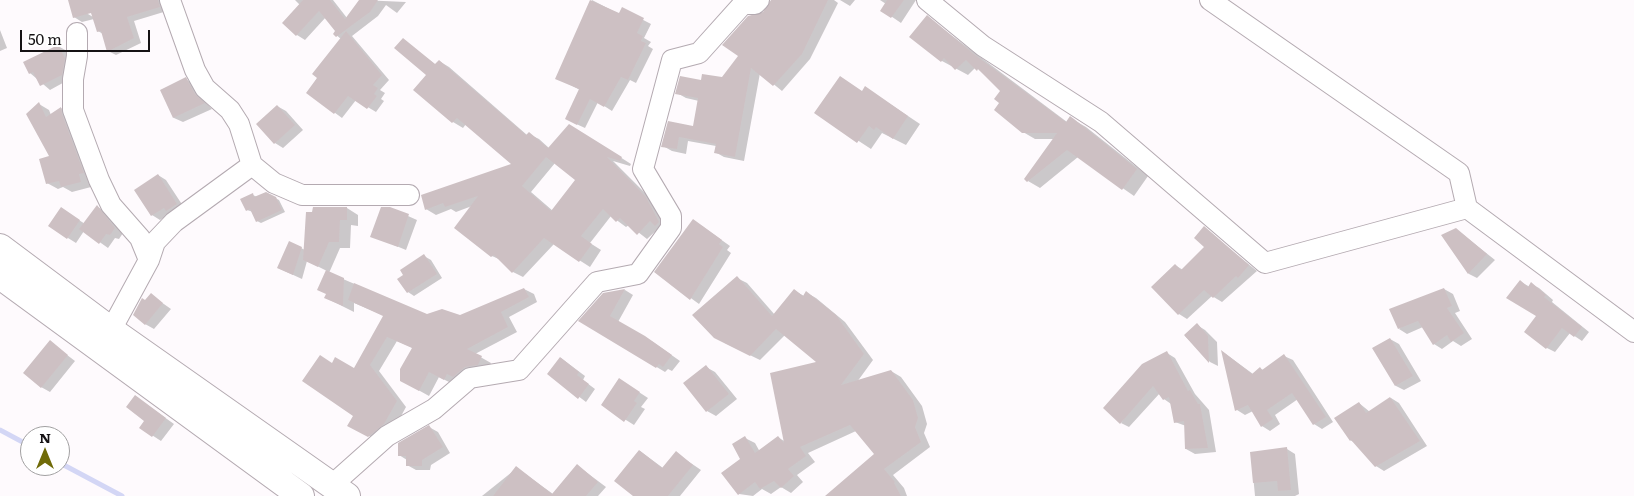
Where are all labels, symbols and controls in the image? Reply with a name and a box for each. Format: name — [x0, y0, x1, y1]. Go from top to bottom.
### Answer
scale bar — [22, 20, 152, 52]
text: 50 m — [28, 27, 62, 50]
north arrow — [20, 426, 70, 476]
text: N — [39, 427, 51, 447]

